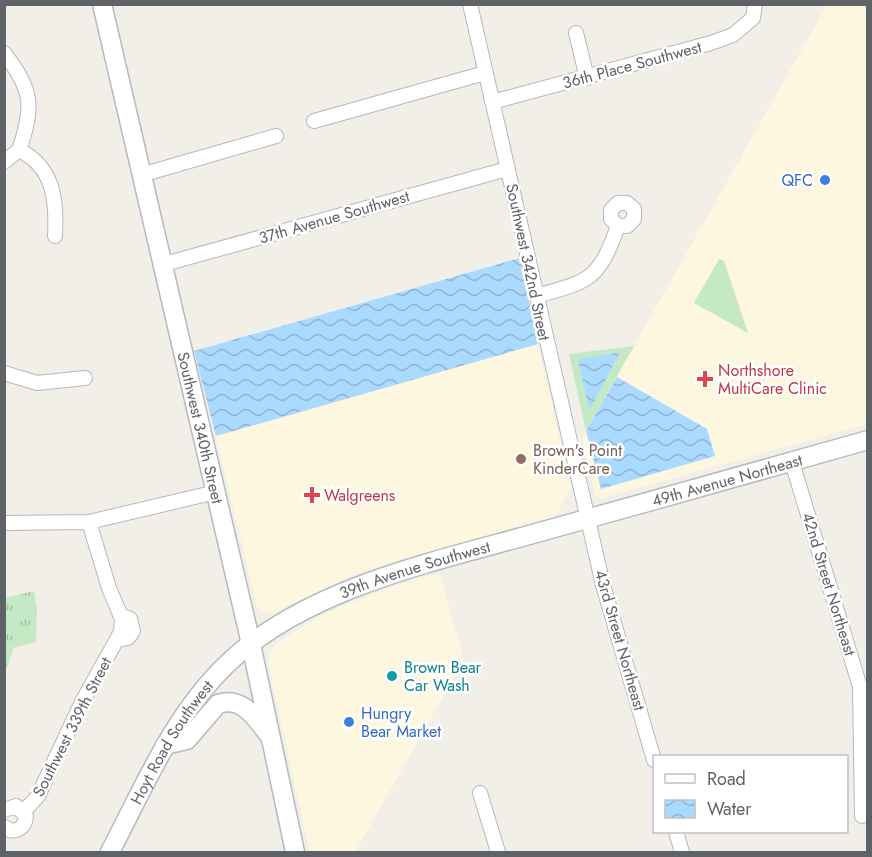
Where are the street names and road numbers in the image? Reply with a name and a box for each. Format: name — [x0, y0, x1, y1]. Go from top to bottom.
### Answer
street label: 36th Place Southwest — [560, 35, 704, 95]
street label: Southwest 342nd Street — [500, 182, 556, 343]
street label: 37th Avenue Southwest — [256, 184, 412, 250]
street label: Southwest 340th Street — [172, 350, 229, 506]
street label: 49th Avenue Northeast — [649, 448, 805, 512]
street label: 42nd Street Northeast — [796, 509, 862, 659]
street label: 39th Avenue Southwest — [336, 535, 493, 604]
street label: 43rd Street Northeast — [589, 567, 651, 713]
street label: Southwest 339th Street — [27, 653, 117, 801]
street label: Hoyt Road Southwest — [124, 675, 218, 808]

